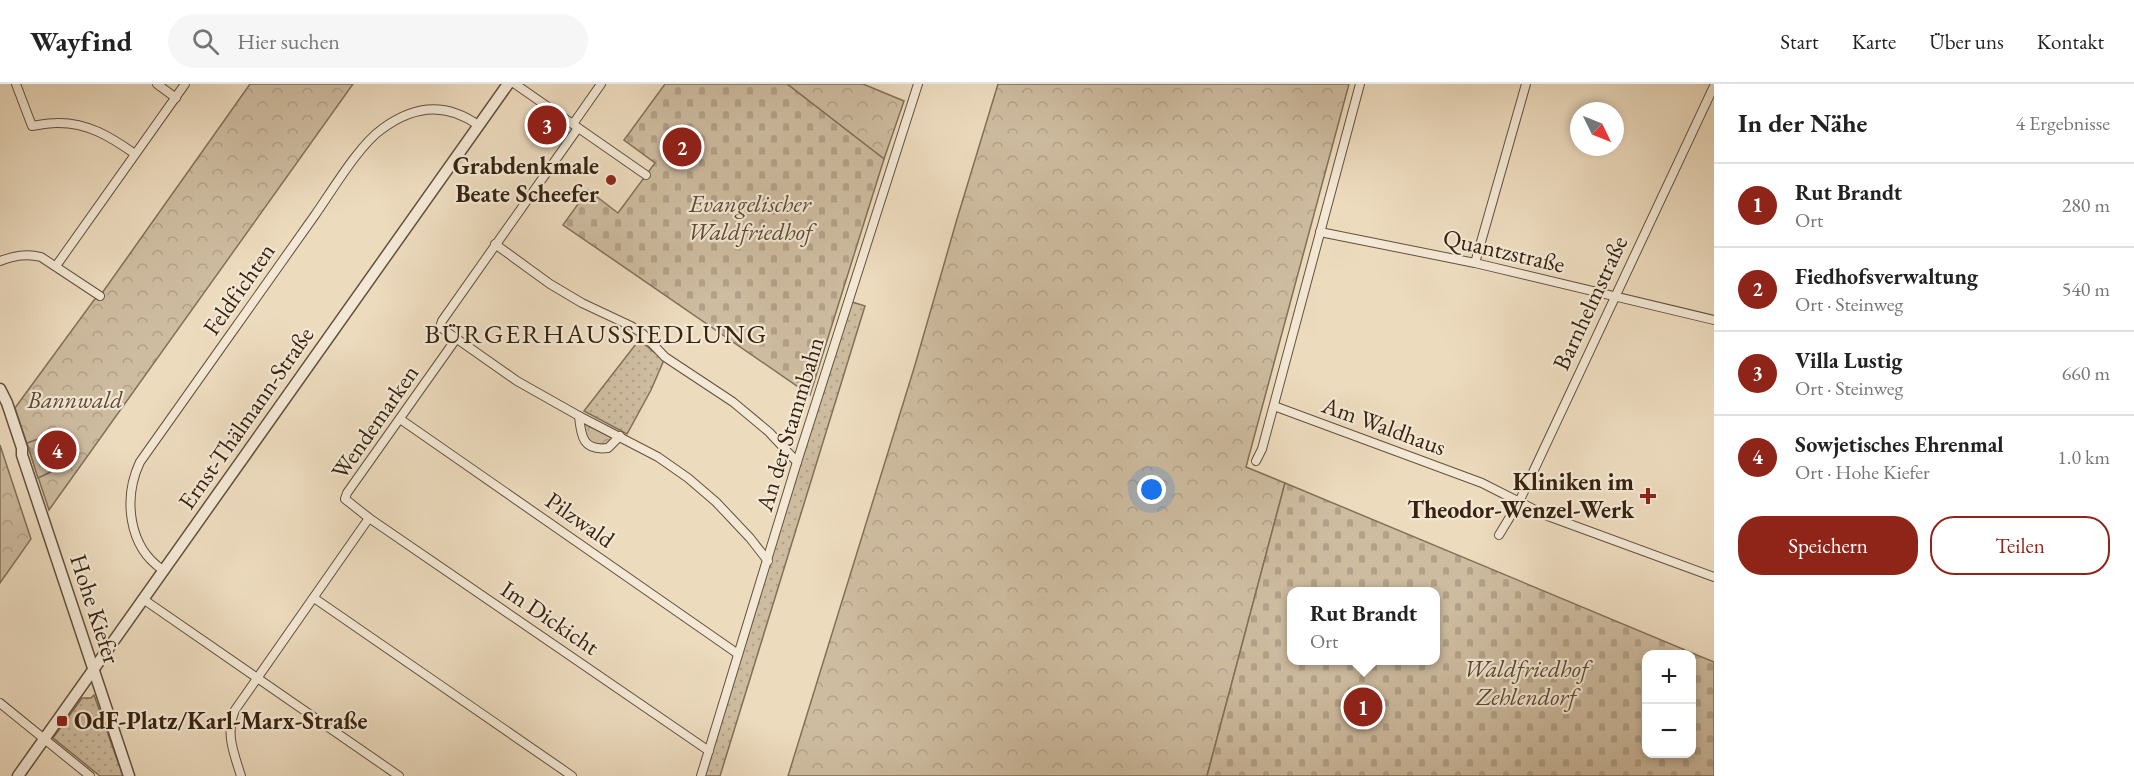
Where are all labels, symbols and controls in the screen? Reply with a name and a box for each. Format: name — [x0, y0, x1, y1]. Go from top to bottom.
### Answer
search box — [168, 14, 588, 68]
text: Wayfind — [30, 23, 132, 59]
icon: search — [189, 25, 222, 58]
text: Hier suchen — [237, 27, 340, 56]
text: Start — [1780, 28, 1819, 55]
text: Karte — [1852, 28, 1896, 55]
text: Über uns — [1929, 28, 2004, 55]
text: Kontakt — [2037, 28, 2104, 55]
pin: 3 — [528, 102, 566, 147]
north arrow — [1570, 102, 1624, 156]
text: In der Nähe — [1738, 106, 1867, 140]
text: 4 Ergebnisse — [2015, 110, 2110, 136]
pin: 2 — [662, 124, 702, 170]
place label: Grabdenkmale Beate Scheefer — [453, 150, 599, 209]
marker: Grabdenkmale Beate Scheefer — [604, 173, 618, 187]
text: Rut Brandt — [1795, 178, 1902, 207]
park label: Evangelischer Waldfriedhof — [688, 188, 818, 247]
text: 1 — [1752, 192, 1763, 218]
text: 280 m — [2062, 192, 2110, 218]
text: Ort — [1795, 207, 1823, 233]
street label: Quantzstraße — [1440, 221, 1568, 280]
street label: Barnhelmstraße — [1545, 231, 1634, 375]
street label: Feldfichten — [196, 236, 282, 341]
text: Fiedhofsverwaltung — [1795, 262, 1978, 291]
text: 2 — [1752, 276, 1763, 302]
text: 540 m — [2062, 276, 2110, 302]
text: Ort · Steinweg — [1795, 291, 1903, 317]
district label: BÜRGERHAUSSIEDLUNG — [424, 316, 768, 351]
street label: Ernst-Thälmann-Straße — [171, 320, 320, 515]
street label: An der Stammbahn — [748, 333, 831, 516]
text: Villa Lustig — [1795, 346, 1902, 375]
street label: Wendemarken — [324, 358, 426, 485]
text: 3 — [1752, 360, 1763, 386]
text: 660 m — [2062, 360, 2110, 386]
text: Ort · Steinweg — [1795, 375, 1903, 401]
park label: Bannwald — [26, 384, 123, 415]
street label: Am Waldhaus — [1317, 388, 1450, 462]
pin: 4 — [38, 428, 76, 472]
text: Sowjetisches Ehrenmal — [1795, 430, 2004, 459]
text: 4 — [1752, 444, 1763, 470]
text: 1.0 km — [2057, 444, 2110, 470]
text: Ort · Hohe Kiefer — [1795, 459, 1930, 485]
place label: Kliniken im Theodor-Wenzel-Werk — [1407, 466, 1635, 525]
your location — [1137, 475, 1166, 504]
street label: Pilzwald — [540, 485, 622, 555]
marker: Kliniken im Theodor-Wenzel-Werk — [1639, 487, 1657, 505]
button: Speichern — [1738, 516, 1918, 575]
button: Teilen — [1930, 516, 2110, 575]
street label: Hohe Kiefer — [63, 550, 128, 668]
street label: Im Dickicht — [495, 573, 606, 662]
popup — [1287, 587, 1440, 665]
text: Rut Brandt — [1310, 599, 1417, 628]
text: Ort — [1310, 628, 1338, 654]
map controls — [1642, 650, 1696, 758]
button: + — [1642, 650, 1696, 704]
park label: Waldfriedhof Zehlendorf — [1464, 653, 1594, 712]
pin: 1 — [1344, 684, 1382, 730]
button: − — [1642, 704, 1696, 758]
place label: OdF-Platz/Karl-Marx-Straße — [74, 705, 367, 736]
marker: OdF-Platz/Karl-Marx-Straße — [55, 714, 69, 728]

